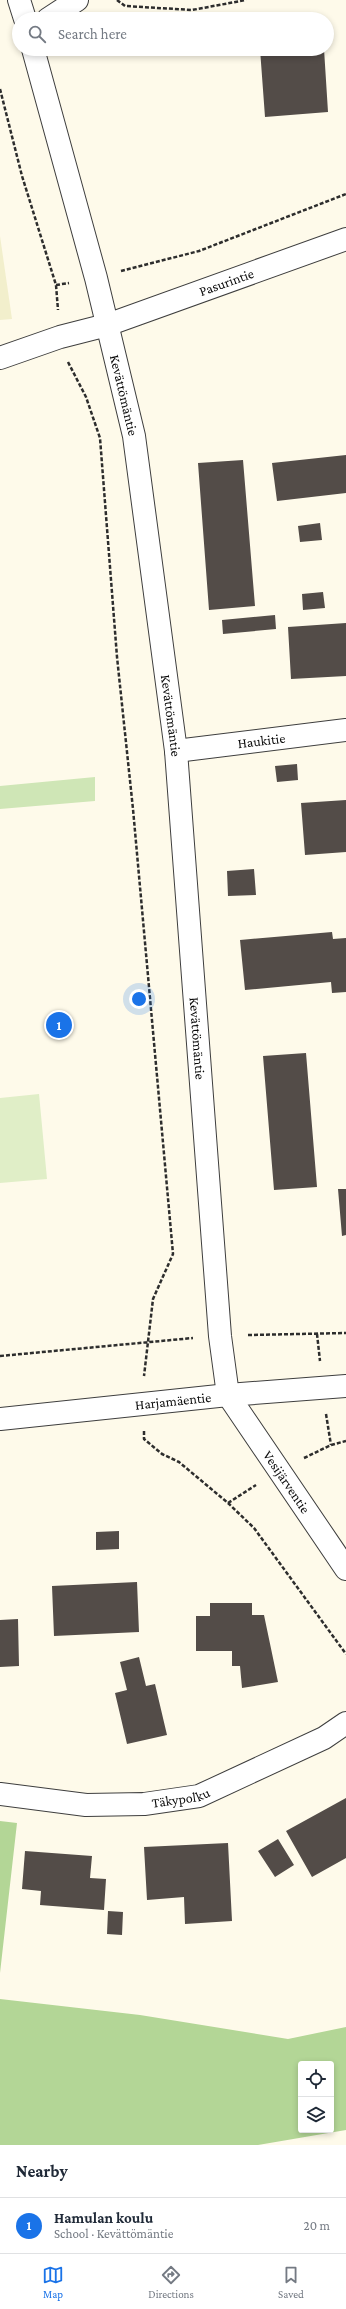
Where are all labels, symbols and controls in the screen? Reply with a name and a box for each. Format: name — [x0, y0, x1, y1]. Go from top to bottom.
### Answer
search box — [12, 12, 334, 56]
icon: search — [26, 23, 48, 45]
text: Search here — [58, 26, 127, 42]
street label: Pasurintie — [197, 265, 256, 299]
street label: Kevättömäntie — [107, 353, 142, 437]
street label: Kevättömäntie — [158, 673, 184, 757]
street label: Haukitie — [237, 730, 286, 751]
your location — [129, 989, 149, 1009]
street label: Kevättömäntie — [187, 997, 209, 1080]
pin: 1 — [46, 1010, 72, 1040]
street label: Harjamäentie — [134, 1389, 212, 1413]
street label: Vesijärventie — [260, 1448, 314, 1516]
street label: Täkypolku — [151, 1784, 213, 1811]
map controls — [298, 2061, 334, 2133]
button: locate — [298, 2061, 334, 2097]
button: layers — [298, 2097, 334, 2133]
text: Nearby — [16, 2162, 68, 2181]
text: Hamulan koulu — [54, 2210, 153, 2226]
text: 1 — [27, 2218, 31, 2233]
text: 20 m — [304, 2218, 330, 2233]
text: School · Kevättömäntie — [54, 2226, 173, 2241]
tab: Map — [42, 2264, 64, 2300]
tab: Directions — [148, 2264, 194, 2300]
tab: Saved — [278, 2264, 304, 2300]

